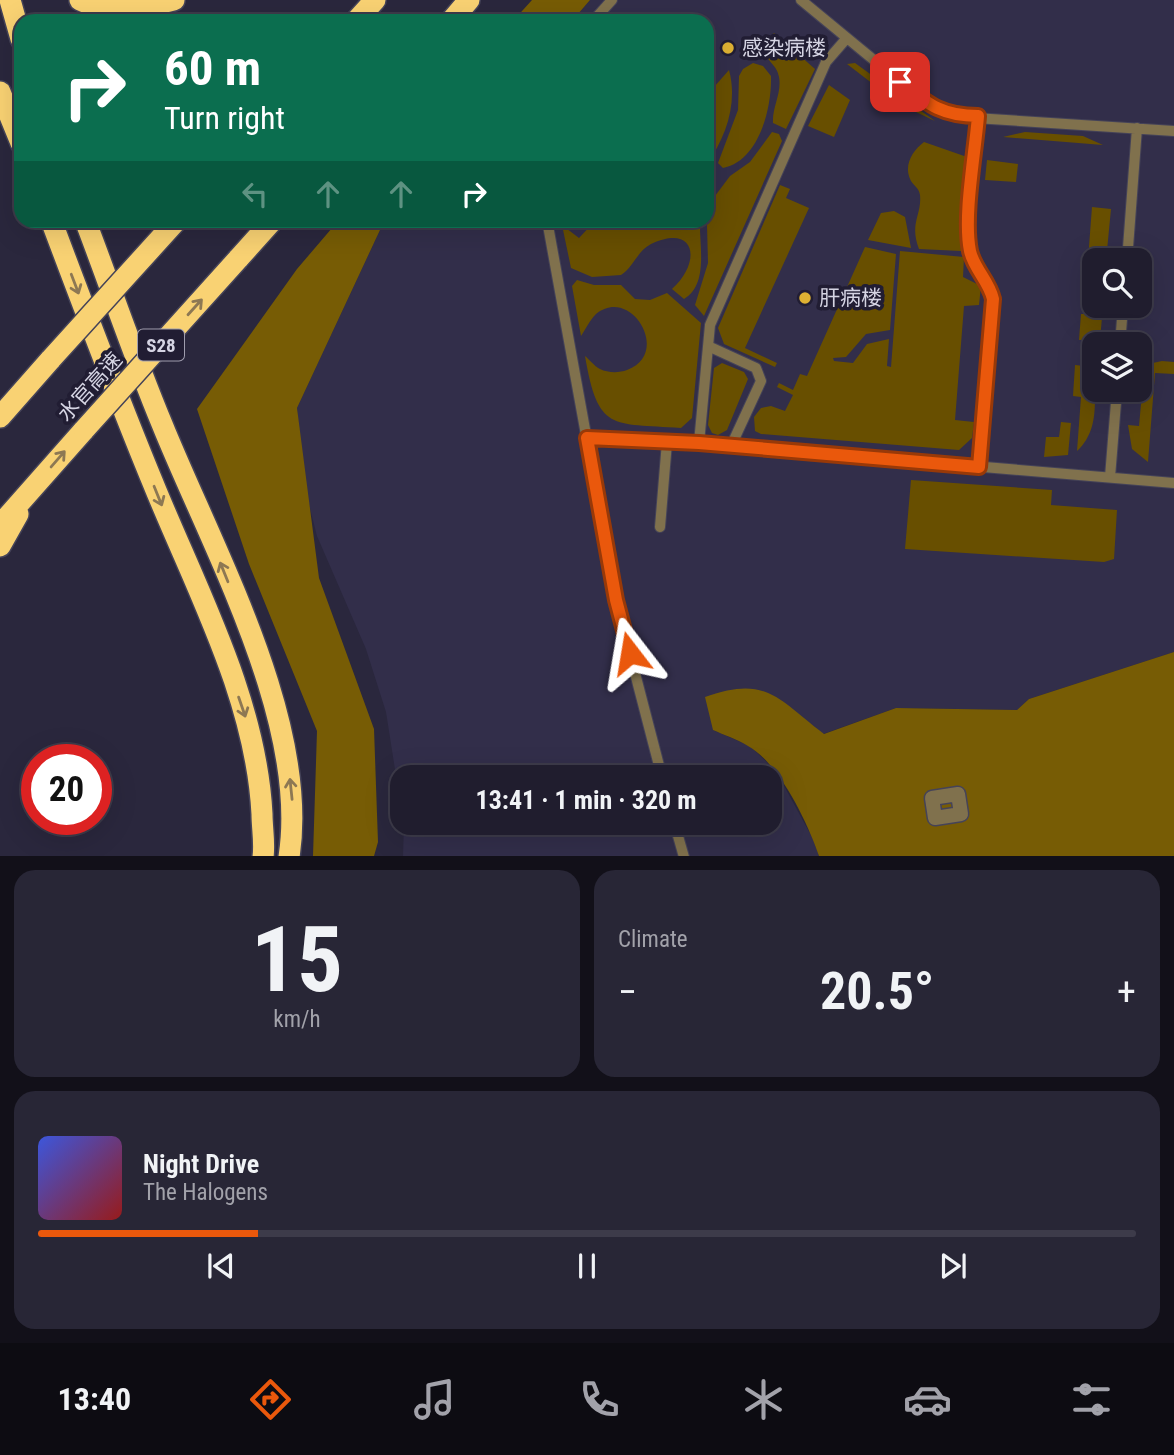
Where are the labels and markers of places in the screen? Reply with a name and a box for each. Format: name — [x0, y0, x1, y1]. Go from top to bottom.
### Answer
place label: 感染病楼 — [742, 36, 826, 60]
marker: 感染病楼 — [720, 40, 736, 56]
pin — [870, 52, 930, 112]
place label: 肝病楼 — [819, 286, 882, 310]
marker: 肝病楼 — [797, 290, 813, 306]

